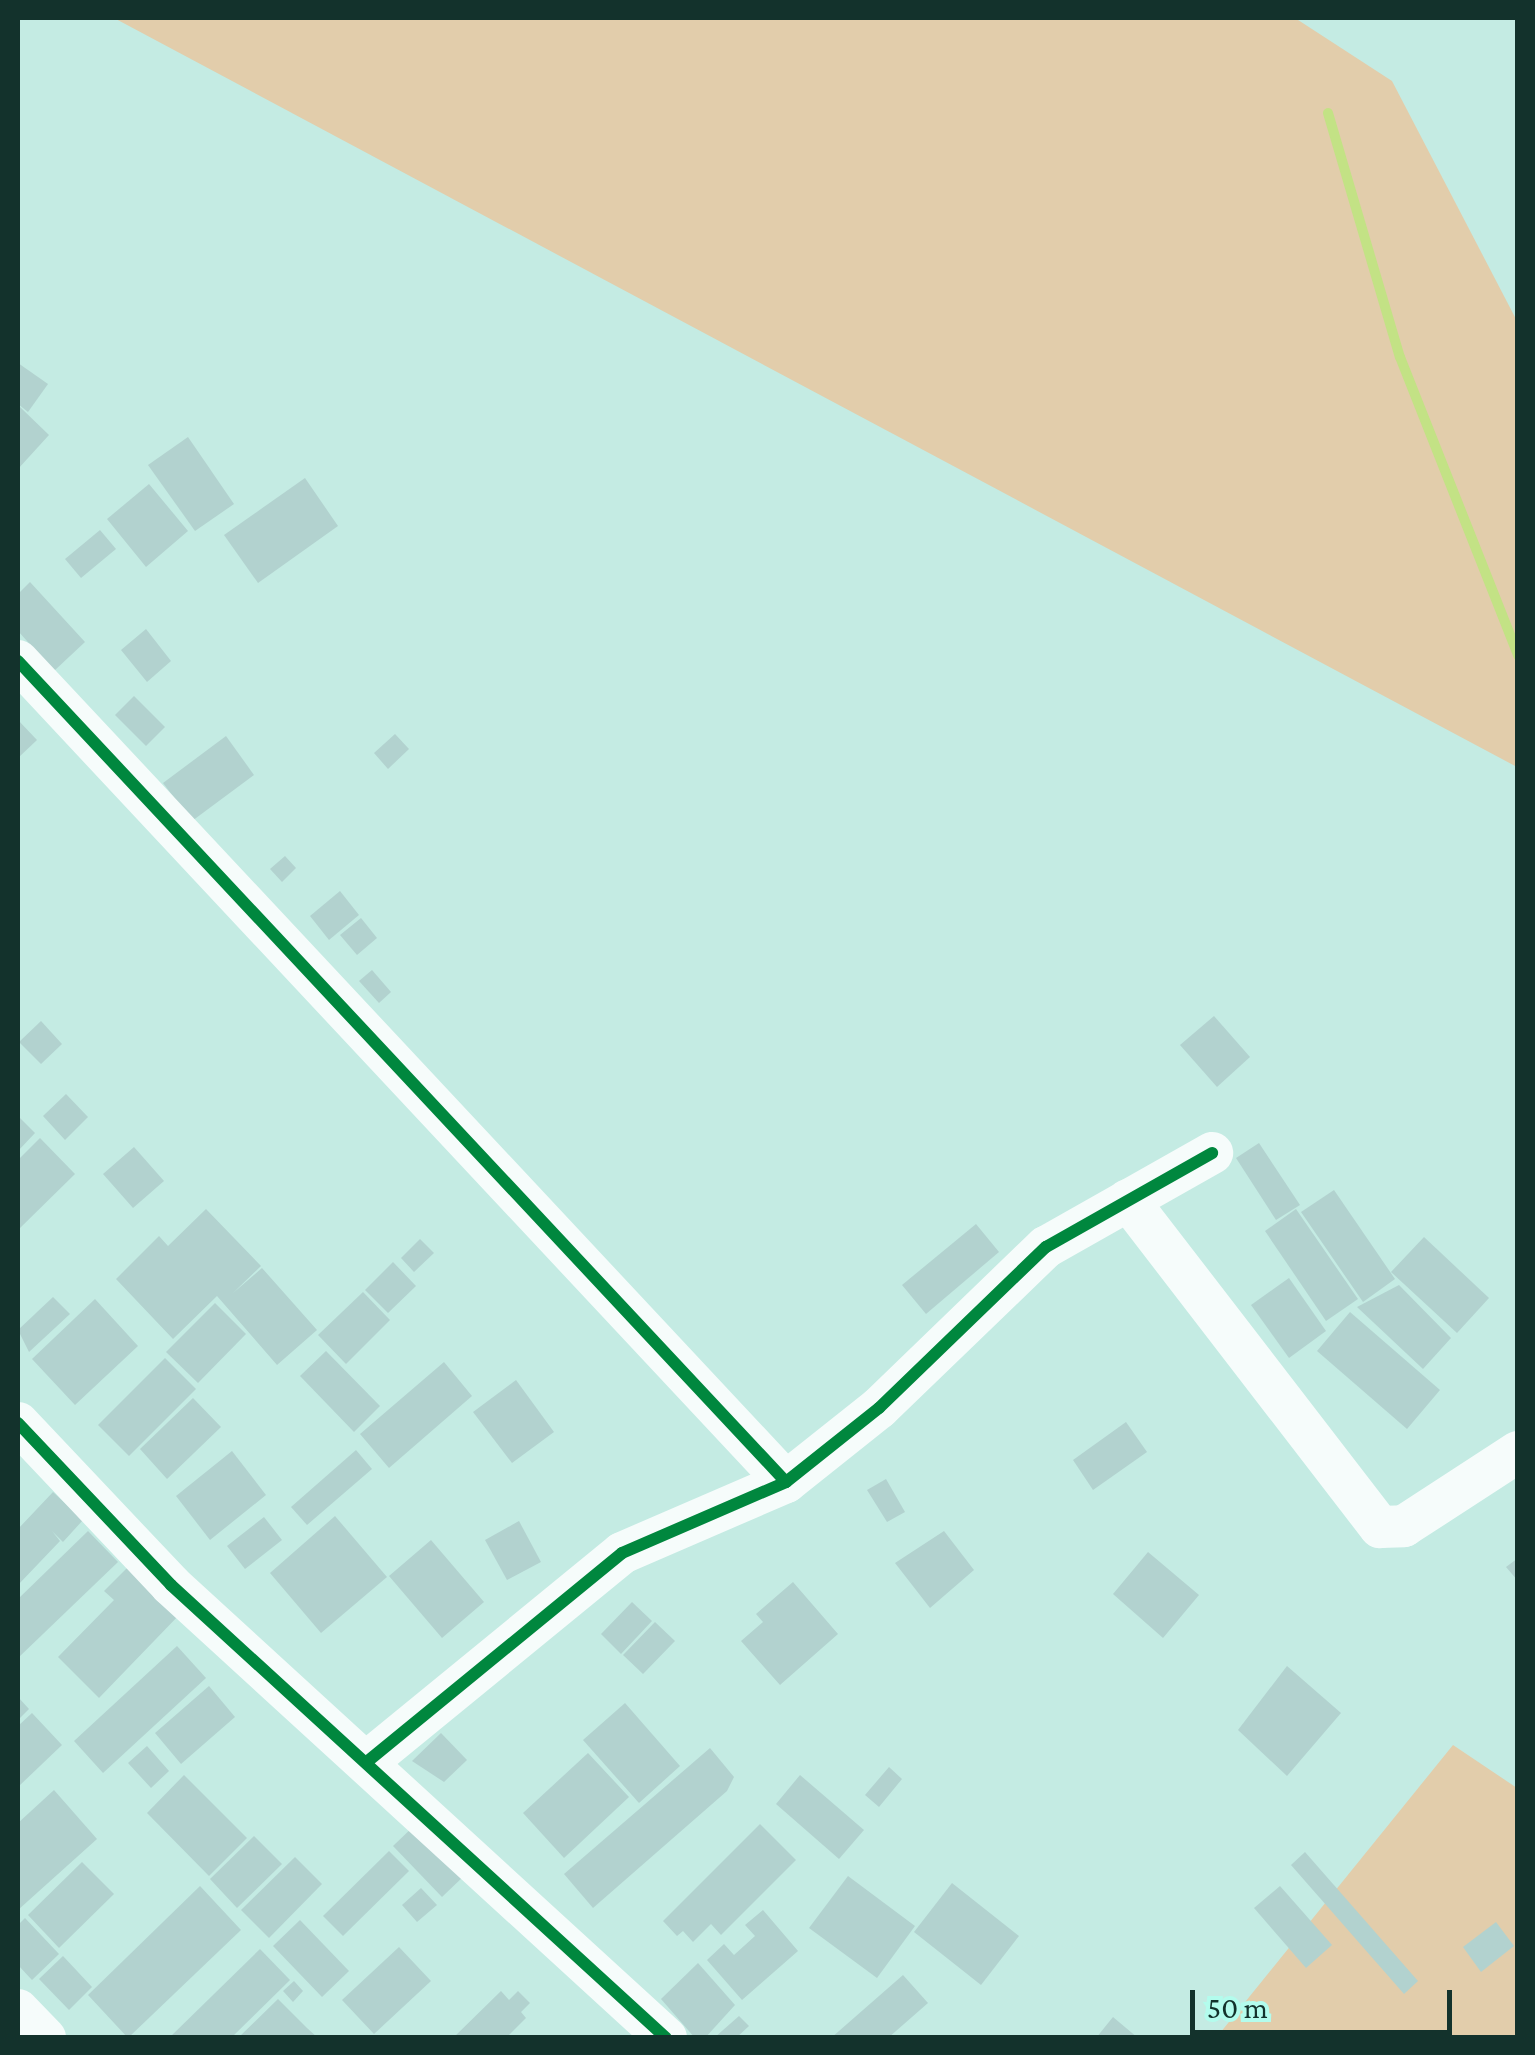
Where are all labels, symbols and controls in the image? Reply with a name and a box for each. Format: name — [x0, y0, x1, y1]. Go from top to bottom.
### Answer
scale bar — [1195, 1970, 1458, 2032]
text: 50 m — [1207, 1991, 1268, 2024]

